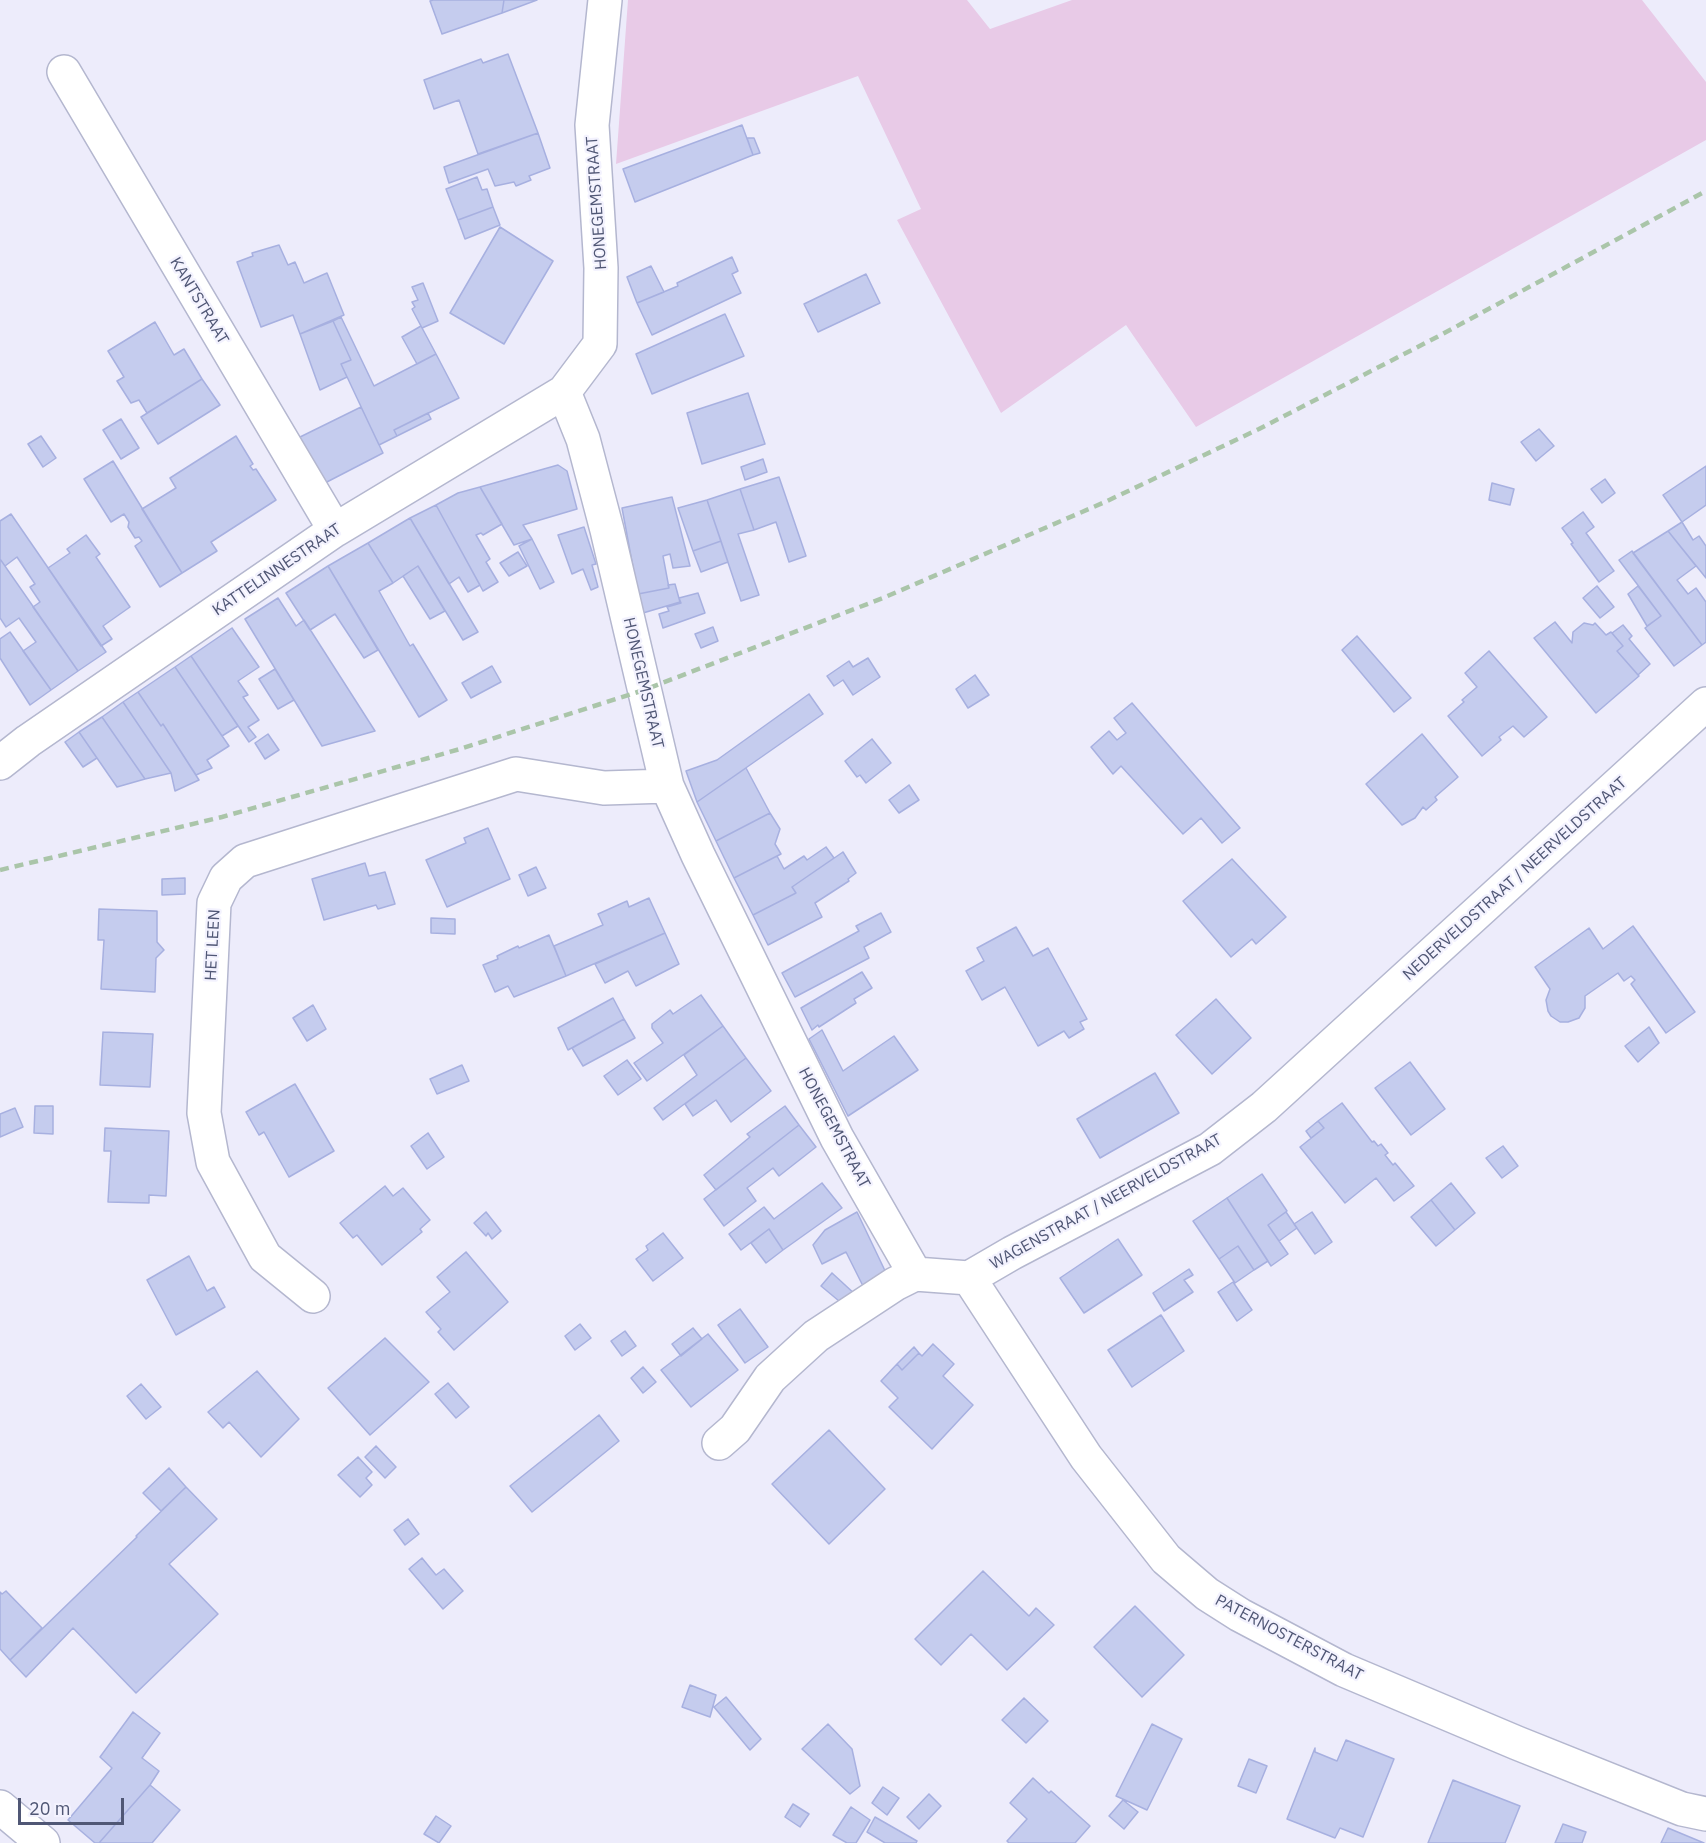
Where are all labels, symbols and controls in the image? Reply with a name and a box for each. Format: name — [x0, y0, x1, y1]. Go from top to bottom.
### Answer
street label: HONEGEMSTRAAT — [583, 135, 611, 271]
street label: KANTSTRAAT — [166, 254, 232, 348]
street label: KATTELINNESTRAAT — [209, 520, 345, 620]
street label: HONEGEMSTRAAT — [619, 616, 667, 750]
street label: NEDERVELDSTRAAT / NEERVELDSTRAAT — [1399, 773, 1631, 985]
street label: HET LEEN — [202, 909, 224, 981]
street label: HONEGEMSTRAAT — [794, 1064, 874, 1192]
street label: WAGENSTRAAT / NEERVELDSTRAAT — [987, 1130, 1225, 1274]
street label: PATERNOSTERSTRAAT — [1212, 1591, 1366, 1685]
scale bar — [21, 1786, 128, 1824]
text: 20 m — [29, 1797, 71, 1820]

